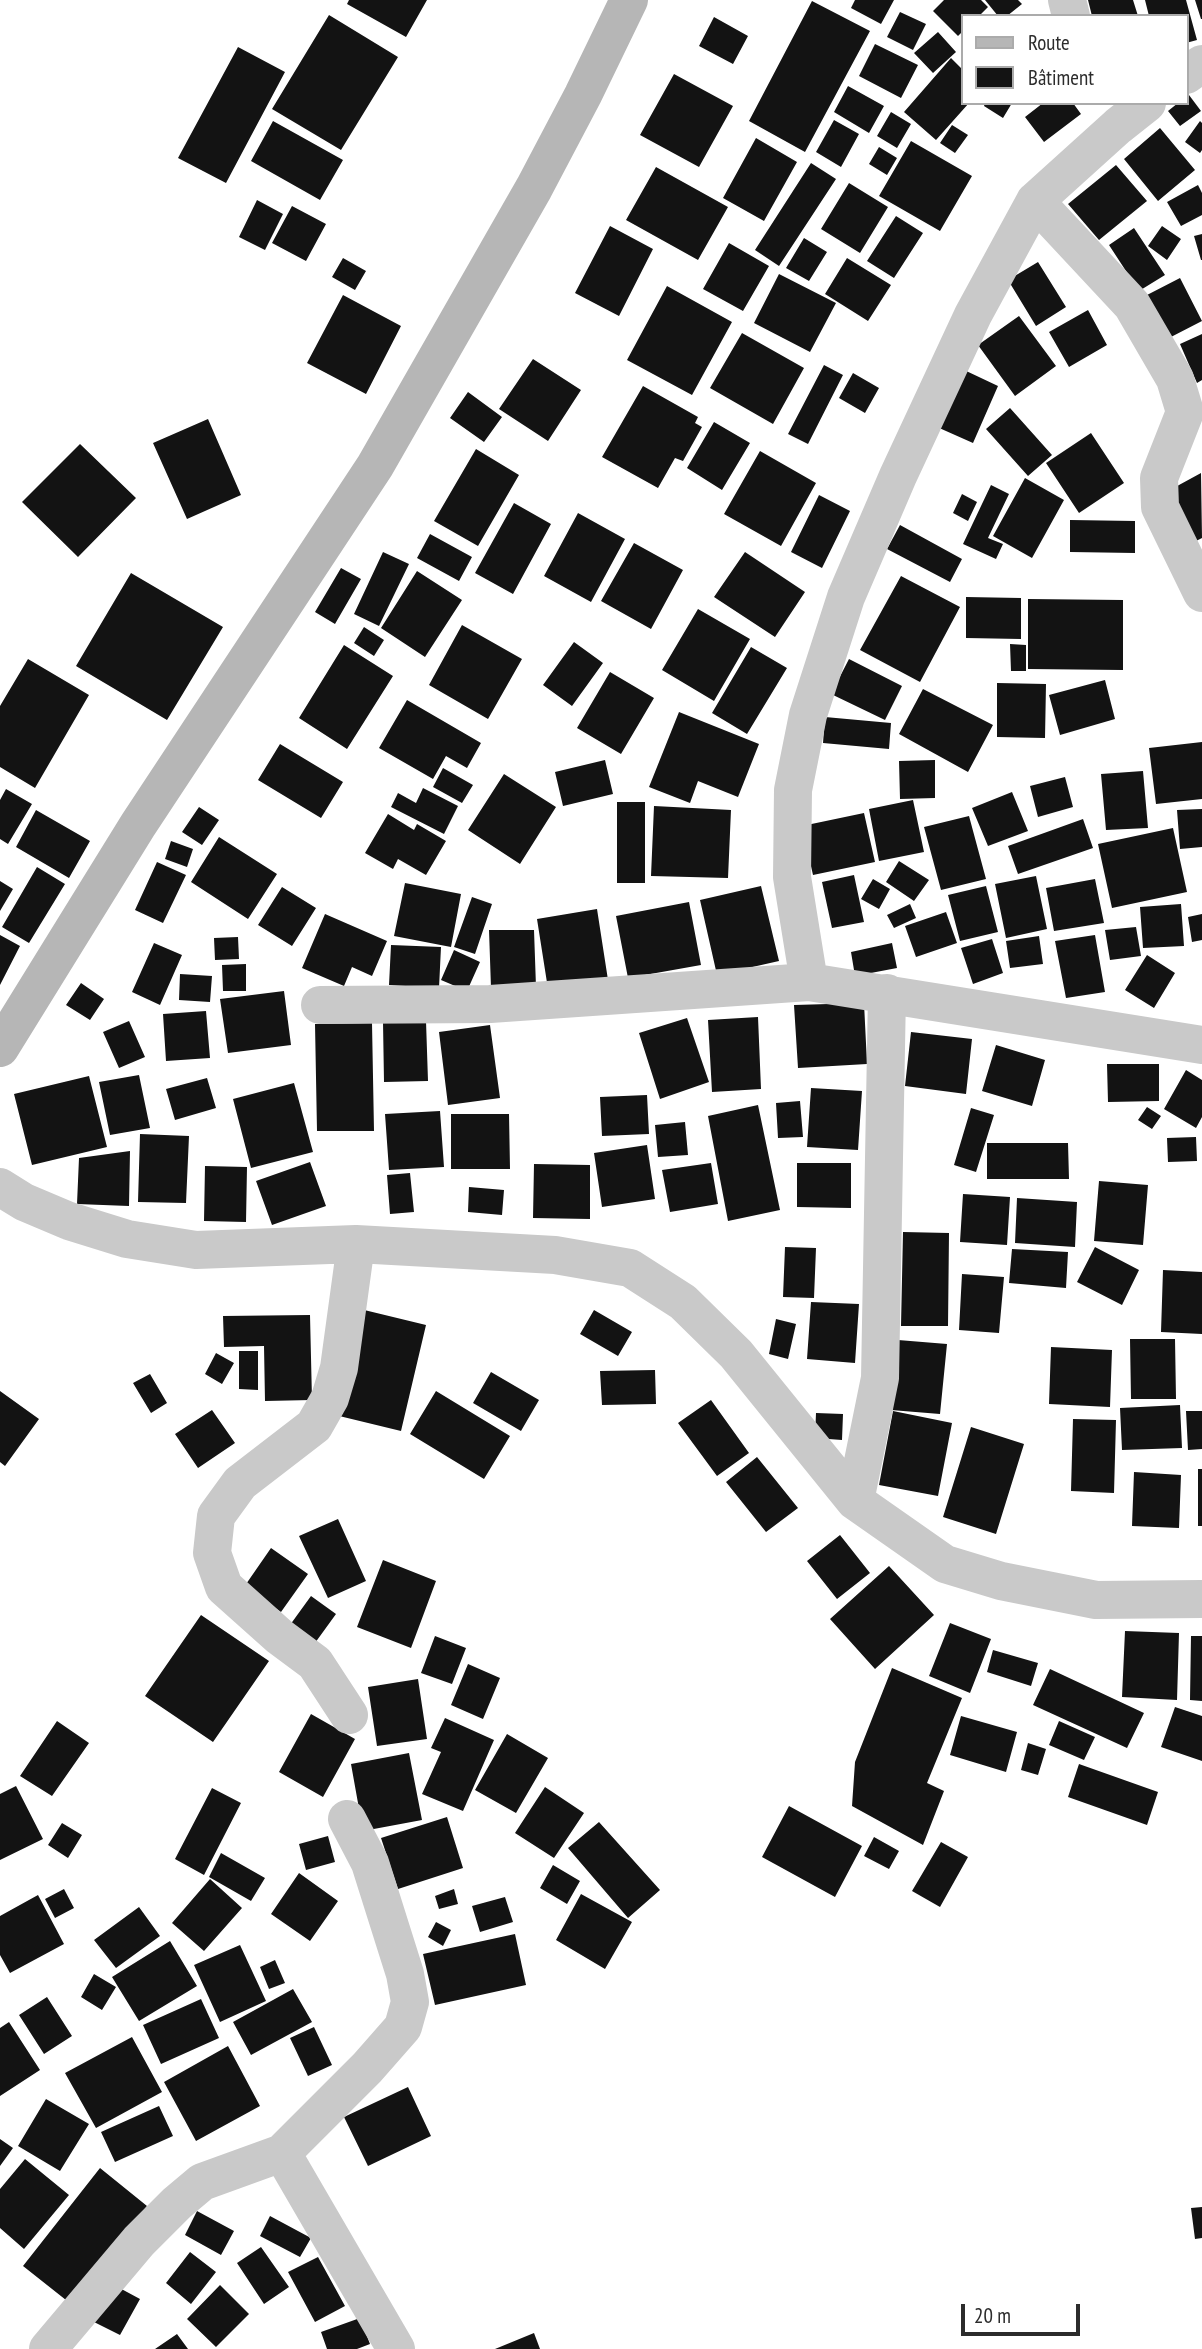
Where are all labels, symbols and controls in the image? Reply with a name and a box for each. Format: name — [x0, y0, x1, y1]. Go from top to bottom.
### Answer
legend — [960, 14, 1188, 105]
text: Route — [1028, 29, 1070, 56]
text: Bâtiment — [1028, 64, 1094, 91]
scale bar — [964, 2290, 1083, 2334]
text: 20 m — [974, 2302, 1011, 2329]

